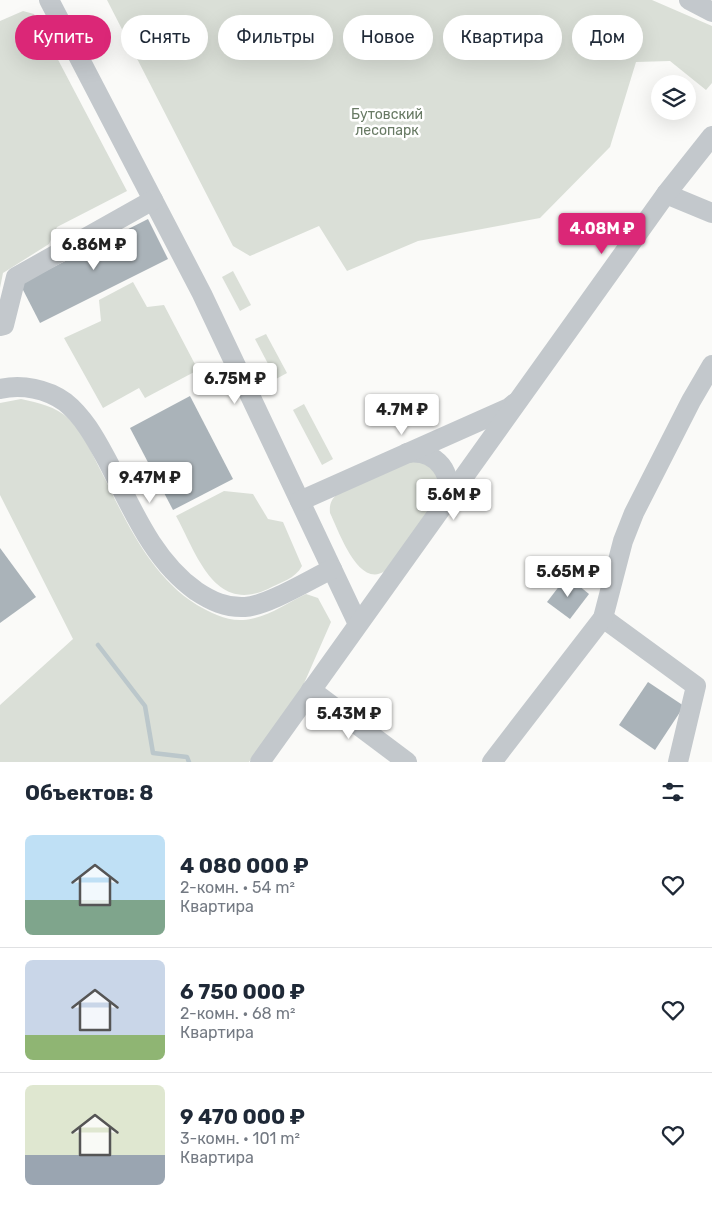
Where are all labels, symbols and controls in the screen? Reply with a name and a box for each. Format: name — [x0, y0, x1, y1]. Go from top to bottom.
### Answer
chip: Купить — [15, 15, 111, 60]
chip: Снять — [121, 15, 208, 60]
chip: Фильтры — [218, 15, 333, 60]
chip: Новое — [343, 15, 433, 60]
chip: Квартира — [443, 15, 562, 60]
chip: Дом — [572, 15, 643, 60]
map controls — [651, 75, 696, 120]
button: layers — [651, 75, 696, 120]
park label: Бутовский лесопарк — [351, 106, 423, 139]
pin: 4.08M ₽ — [556, 212, 648, 255]
text: 4.08M ₽ — [569, 219, 635, 238]
pin: 6.86M ₽ — [48, 228, 140, 271]
text: 6.86M ₽ — [62, 235, 126, 254]
pin: 6.75M ₽ — [189, 362, 281, 405]
text: 6.75M ₽ — [204, 369, 266, 388]
pin: 4.7M ₽ — [361, 394, 443, 436]
text: 4.7M ₽ — [376, 400, 428, 419]
pin: 9.47M ₽ — [104, 462, 196, 504]
text: 9.47M ₽ — [119, 468, 181, 487]
pin: 5.6M ₽ — [413, 478, 495, 521]
text: 5.6M ₽ — [427, 485, 481, 504]
pin: 5.65M ₽ — [522, 556, 614, 598]
text: 5.65M ₽ — [536, 562, 600, 581]
pin: 5.43M ₽ — [303, 698, 395, 740]
text: 5.43M ₽ — [317, 704, 381, 723]
icon: filters — [659, 778, 687, 806]
text: Объектов: 8 — [25, 780, 154, 805]
text: 4 080 000 ₽ — [180, 853, 309, 878]
icon: home — [65, 855, 125, 915]
icon: heart — [659, 871, 687, 899]
text: 2-комн. · 54 m² — [180, 878, 295, 897]
text: Квартира — [180, 897, 254, 916]
text: 6 750 000 ₽ — [180, 979, 305, 1004]
icon: home — [65, 980, 125, 1040]
icon: heart — [659, 996, 687, 1024]
text: 2-комн. · 68 m² — [180, 1004, 295, 1023]
text: Квартира — [180, 1023, 254, 1042]
text: 9 470 000 ₽ — [180, 1104, 305, 1129]
icon: home — [65, 1105, 125, 1165]
icon: heart — [659, 1121, 687, 1149]
text: 3-комн. · 101 m² — [180, 1129, 300, 1148]
text: Квартира — [180, 1148, 254, 1167]

